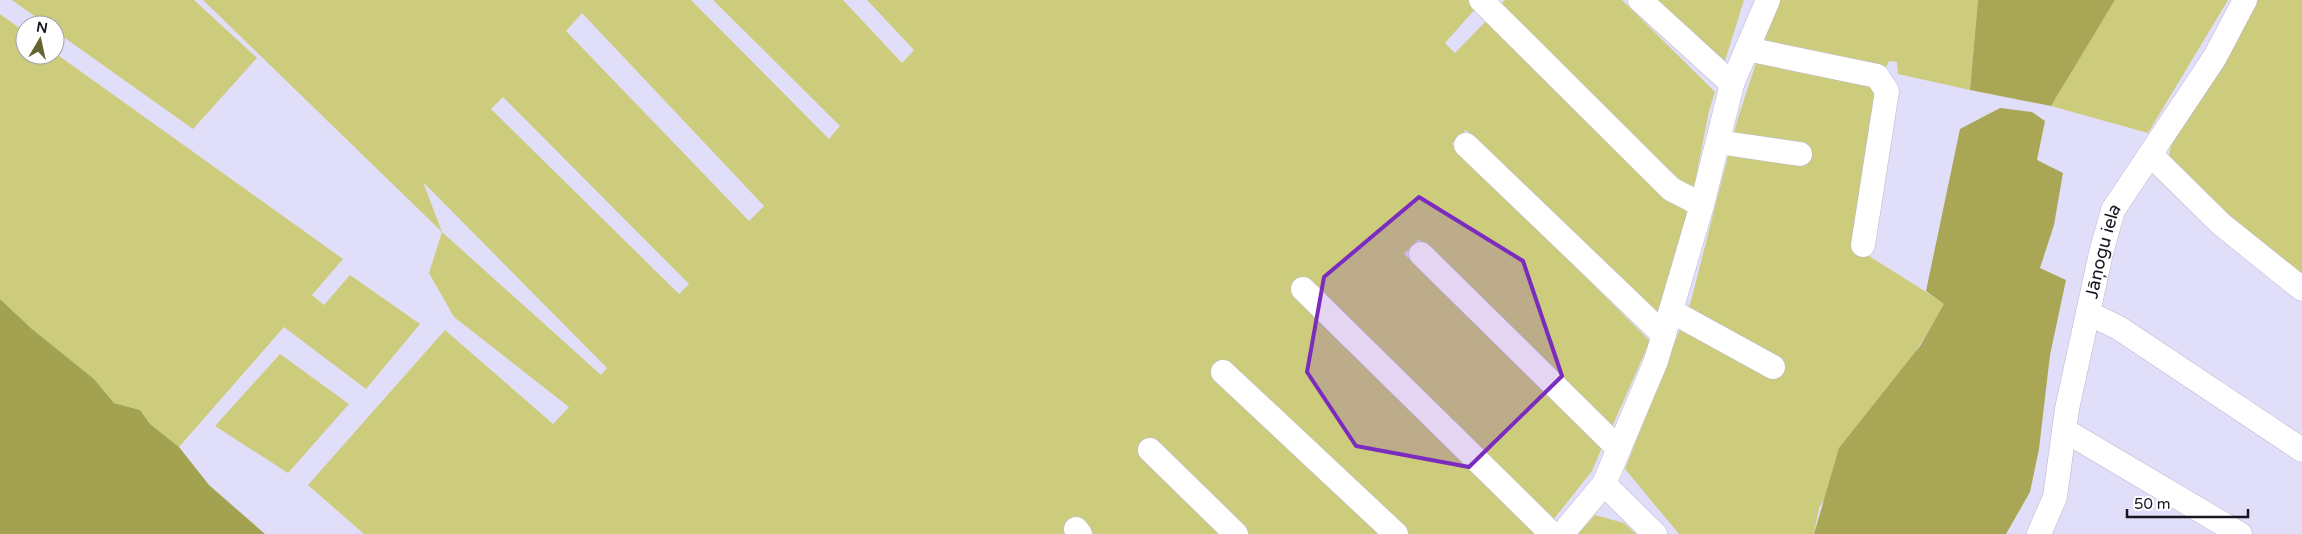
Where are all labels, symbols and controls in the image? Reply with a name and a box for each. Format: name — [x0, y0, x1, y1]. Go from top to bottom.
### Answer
north arrow — [15, 15, 65, 65]
text: N — [35, 18, 49, 37]
street label: Jāņogu iela — [2080, 199, 2125, 300]
scale bar — [2127, 486, 2248, 518]
text: 50 m — [2134, 495, 2171, 513]

